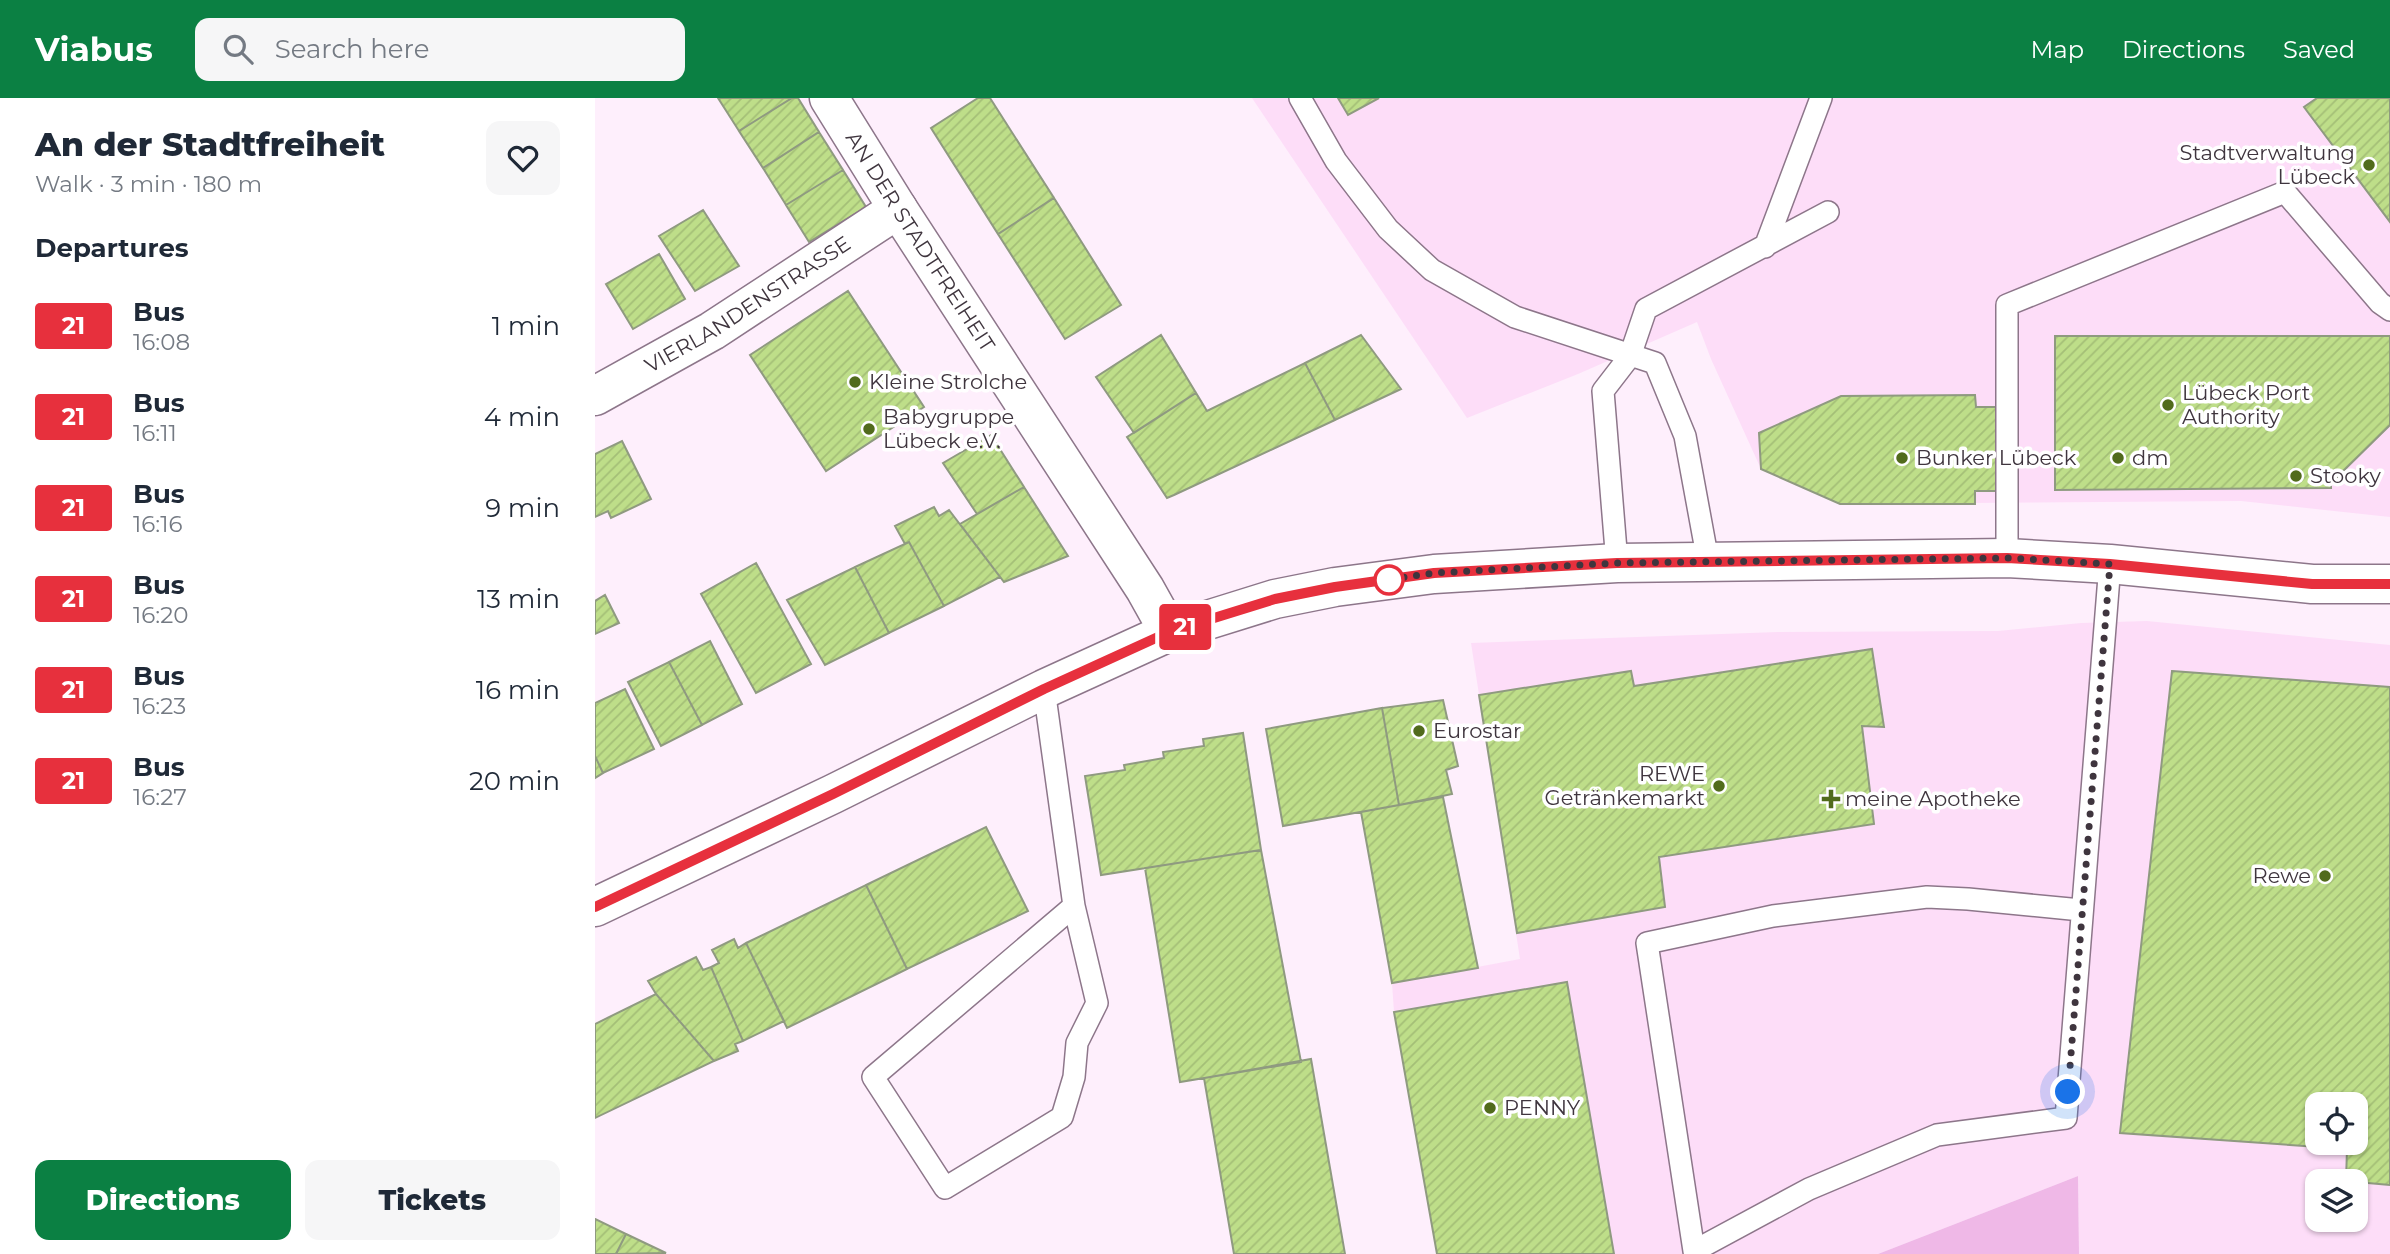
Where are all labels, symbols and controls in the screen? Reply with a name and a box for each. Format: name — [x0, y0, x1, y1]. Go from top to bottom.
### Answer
search box — [195, 18, 685, 81]
text: Viabus — [35, 29, 153, 69]
icon: search — [219, 30, 257, 68]
text: Search here — [275, 33, 429, 65]
text: Map — [2031, 35, 2084, 64]
text: Directions — [2122, 35, 2245, 64]
text: Saved — [2283, 35, 2355, 64]
button: heart — [486, 121, 560, 195]
text: An der Stadtfreiheit — [35, 124, 385, 164]
street label: AN DER STADTFREIHEIT — [841, 127, 1000, 356]
place label: Stadtverwaltung Lübeck — [2180, 140, 2355, 189]
marker: Stadtverwaltung Lübeck — [2361, 157, 2377, 173]
text: Walk · 3 min · 180 m — [35, 170, 262, 198]
street label: VIERLANDENSTRASSE — [640, 231, 855, 378]
text: Departures — [35, 232, 189, 264]
text: Bus — [133, 296, 185, 328]
text: 1 min — [492, 310, 560, 342]
text: 21 — [62, 311, 85, 340]
text: 16:08 — [133, 328, 190, 356]
place label: Kleine Strolche — [869, 369, 1027, 394]
marker: Kleine Strolche — [847, 374, 863, 390]
place label: Lübeck Port Authority — [2182, 380, 2310, 429]
text: Bus — [133, 387, 185, 419]
marker: Lübeck Port Authority — [2160, 397, 2176, 413]
text: 4 min — [484, 401, 560, 433]
text: 21 — [62, 402, 85, 431]
place label: Babygruppe Lübeck e.V. — [883, 404, 1014, 453]
text: 16:11 — [133, 419, 177, 447]
marker: Babygruppe Lübeck e.V. — [861, 421, 877, 437]
place label: Bunker Lübeck — [1916, 445, 2077, 470]
place label: dm — [2132, 445, 2169, 470]
marker: Bunker Lübeck — [1894, 450, 1910, 466]
marker: dm — [2110, 450, 2126, 466]
place label: Stooky — [2310, 463, 2381, 488]
marker: Stooky — [2288, 468, 2304, 484]
text: Bus — [133, 478, 185, 510]
text: 9 min — [485, 492, 560, 524]
text: 21 — [62, 493, 85, 522]
text: 16:16 — [133, 510, 183, 538]
unlabelled marker — [1374, 565, 1404, 595]
text: Bus — [133, 569, 185, 601]
text: 13 min — [477, 583, 560, 615]
text: 21 — [62, 584, 85, 613]
text: 16:20 — [133, 601, 188, 629]
line badge: 21 — [1153, 604, 1217, 650]
text: 21 — [1173, 612, 1197, 641]
text: Bus — [133, 660, 185, 692]
text: 16 min — [476, 674, 560, 706]
text: 21 — [62, 675, 85, 704]
text: 16:23 — [133, 692, 186, 720]
place label: Eurostar — [1433, 718, 1521, 743]
marker: Eurostar — [1411, 723, 1427, 739]
text: Bus — [133, 751, 185, 783]
place label: REWE Getränkemarkt — [1545, 761, 1705, 810]
text: 20 min — [469, 765, 560, 797]
text: 21 — [62, 766, 85, 795]
marker: REWE Getränkemarkt — [1711, 778, 1727, 794]
text: 16:27 — [133, 783, 187, 811]
place label: meine Apotheke — [1845, 786, 2021, 811]
marker: meine Apotheke — [1823, 791, 1839, 807]
place label: Rewe — [2253, 863, 2311, 888]
marker: Rewe — [2317, 868, 2333, 884]
your location — [2050, 1074, 2085, 1109]
map controls — [2305, 1092, 2368, 1232]
button: locate — [2305, 1092, 2368, 1155]
place label: PENNY — [1504, 1095, 1581, 1120]
marker: PENNY — [1482, 1100, 1498, 1116]
button: Directions — [35, 1160, 291, 1240]
button: Tickets — [305, 1160, 560, 1240]
button: layers — [2305, 1169, 2368, 1232]

